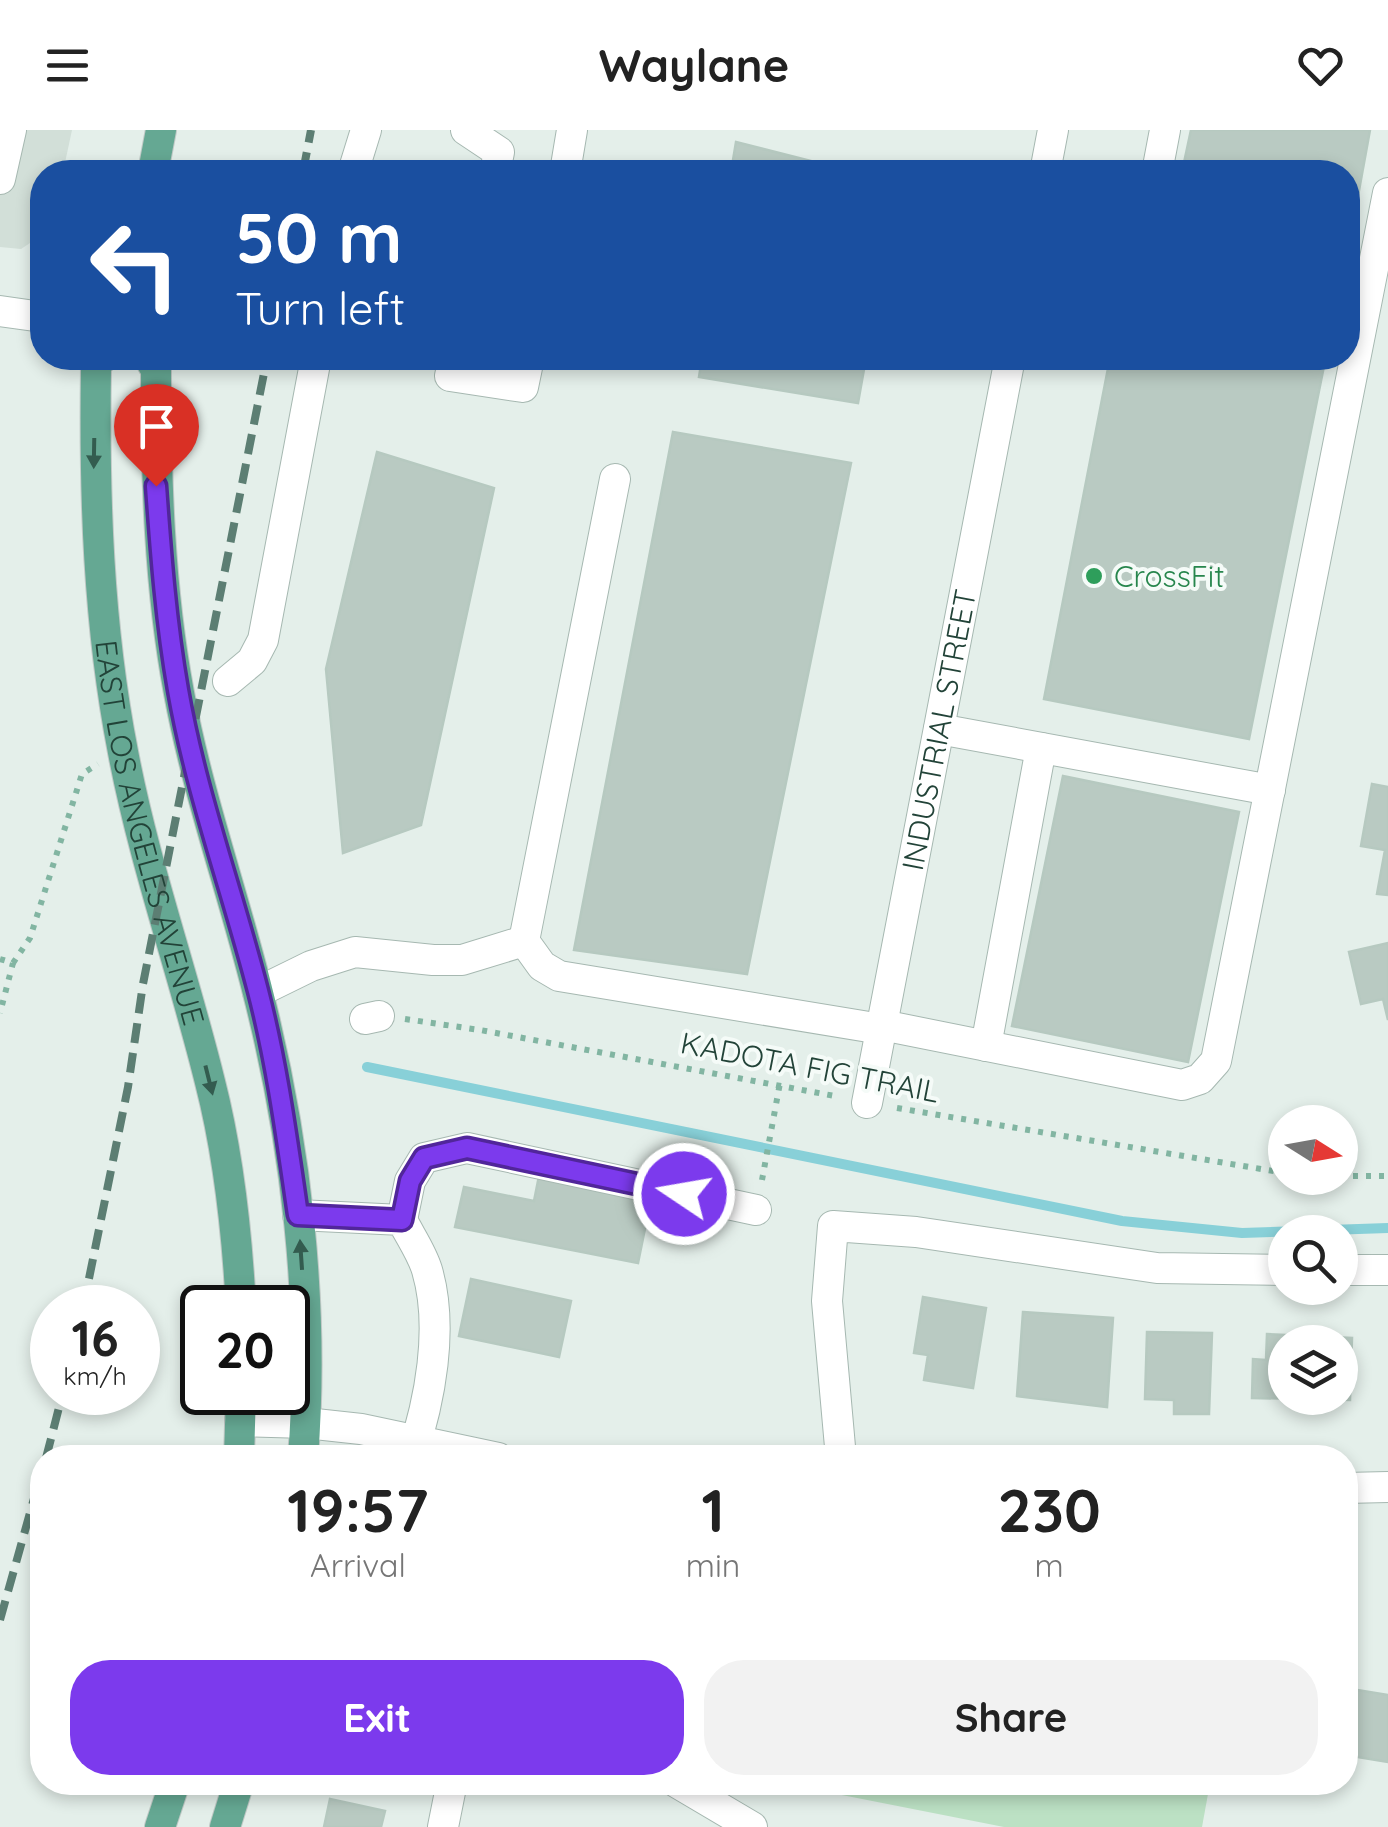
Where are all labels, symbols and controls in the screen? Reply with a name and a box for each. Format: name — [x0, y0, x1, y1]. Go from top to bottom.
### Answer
text: Waylane — [599, 37, 789, 93]
icon: menu — [40, 38, 95, 93]
icon: heart — [1293, 38, 1348, 93]
text: 50 m — [235, 193, 402, 281]
icon: left — [70, 200, 200, 330]
text: Turn left — [235, 280, 405, 336]
pin — [114, 384, 199, 487]
icon: arrive — [129, 399, 184, 454]
one-way arrow — [86, 438, 102, 470]
place label: CrossFit — [1114, 557, 1224, 595]
marker: CrossFit — [1083, 565, 1105, 587]
street label: INDUSTRIAL STREET — [893, 586, 984, 874]
street label: EAST LOS ANGELES AVENUE — [87, 638, 213, 1029]
street label: KADOTA FIG TRAIL — [678, 1023, 942, 1111]
one-way arrow — [202, 1065, 218, 1096]
north arrow — [1268, 1105, 1358, 1195]
map controls — [1268, 1105, 1358, 1415]
position arrow — [632, 1142, 736, 1246]
button: search — [1268, 1215, 1358, 1305]
one-way arrow — [292, 1239, 308, 1271]
speed limit sign: 20 — [180, 1285, 310, 1415]
text: 16 — [71, 1306, 119, 1369]
button: layers — [1268, 1325, 1358, 1415]
text: km/h — [63, 1360, 127, 1391]
text: 19:57 — [287, 1472, 429, 1547]
text: 1 — [701, 1472, 725, 1547]
text: 230 — [998, 1472, 1101, 1547]
text: Arrival — [310, 1545, 406, 1585]
text: min — [686, 1545, 740, 1585]
text: m — [1035, 1545, 1064, 1585]
button: Exit — [70, 1660, 684, 1775]
button: Share — [704, 1660, 1318, 1775]

